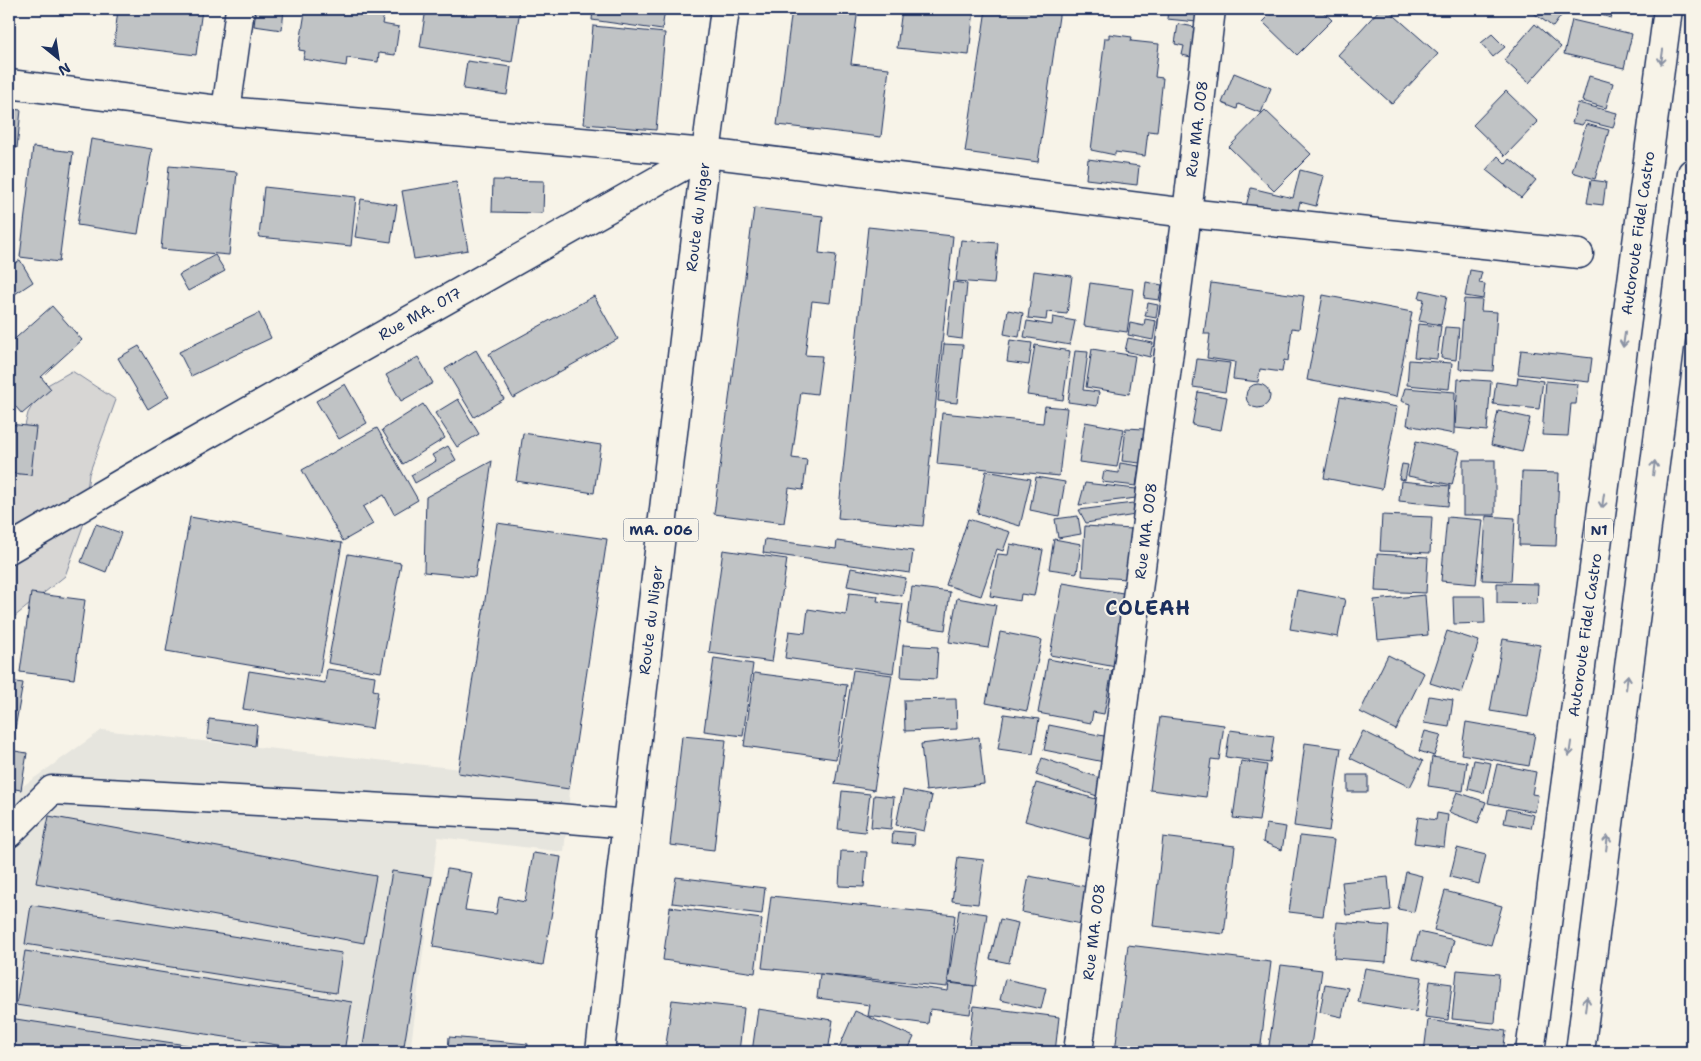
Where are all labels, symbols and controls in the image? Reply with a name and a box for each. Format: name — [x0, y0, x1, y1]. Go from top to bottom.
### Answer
north arrow — [32, 32, 82, 82]
one-way arrow — [1656, 49, 1666, 65]
text: N — [55, 59, 74, 80]
street label: Rue MA. 008 — [1181, 80, 1213, 178]
street label: Autoroute Fidel Castro — [1617, 150, 1659, 316]
street label: Route du Niger — [681, 161, 715, 273]
street label: Rue MA. 017 — [375, 283, 465, 345]
one-way arrow — [1619, 331, 1629, 347]
one-way arrow — [1650, 461, 1660, 477]
street label: Rue MA. 008 — [1130, 482, 1162, 580]
one-way arrow — [1598, 492, 1608, 508]
road number: MA. 006 — [624, 518, 698, 542]
road number: N1 — [1585, 518, 1613, 542]
street label: Autoroute Fidel Castro — [1564, 552, 1606, 718]
street label: Route du Niger — [634, 564, 668, 676]
district label: COLEAH — [1105, 595, 1191, 621]
one-way arrow — [1622, 674, 1632, 690]
one-way arrow — [1565, 740, 1575, 756]
one-way arrow — [1602, 835, 1612, 851]
street label: Rue MA. 008 — [1078, 883, 1110, 981]
one-way arrow — [1581, 996, 1591, 1012]

